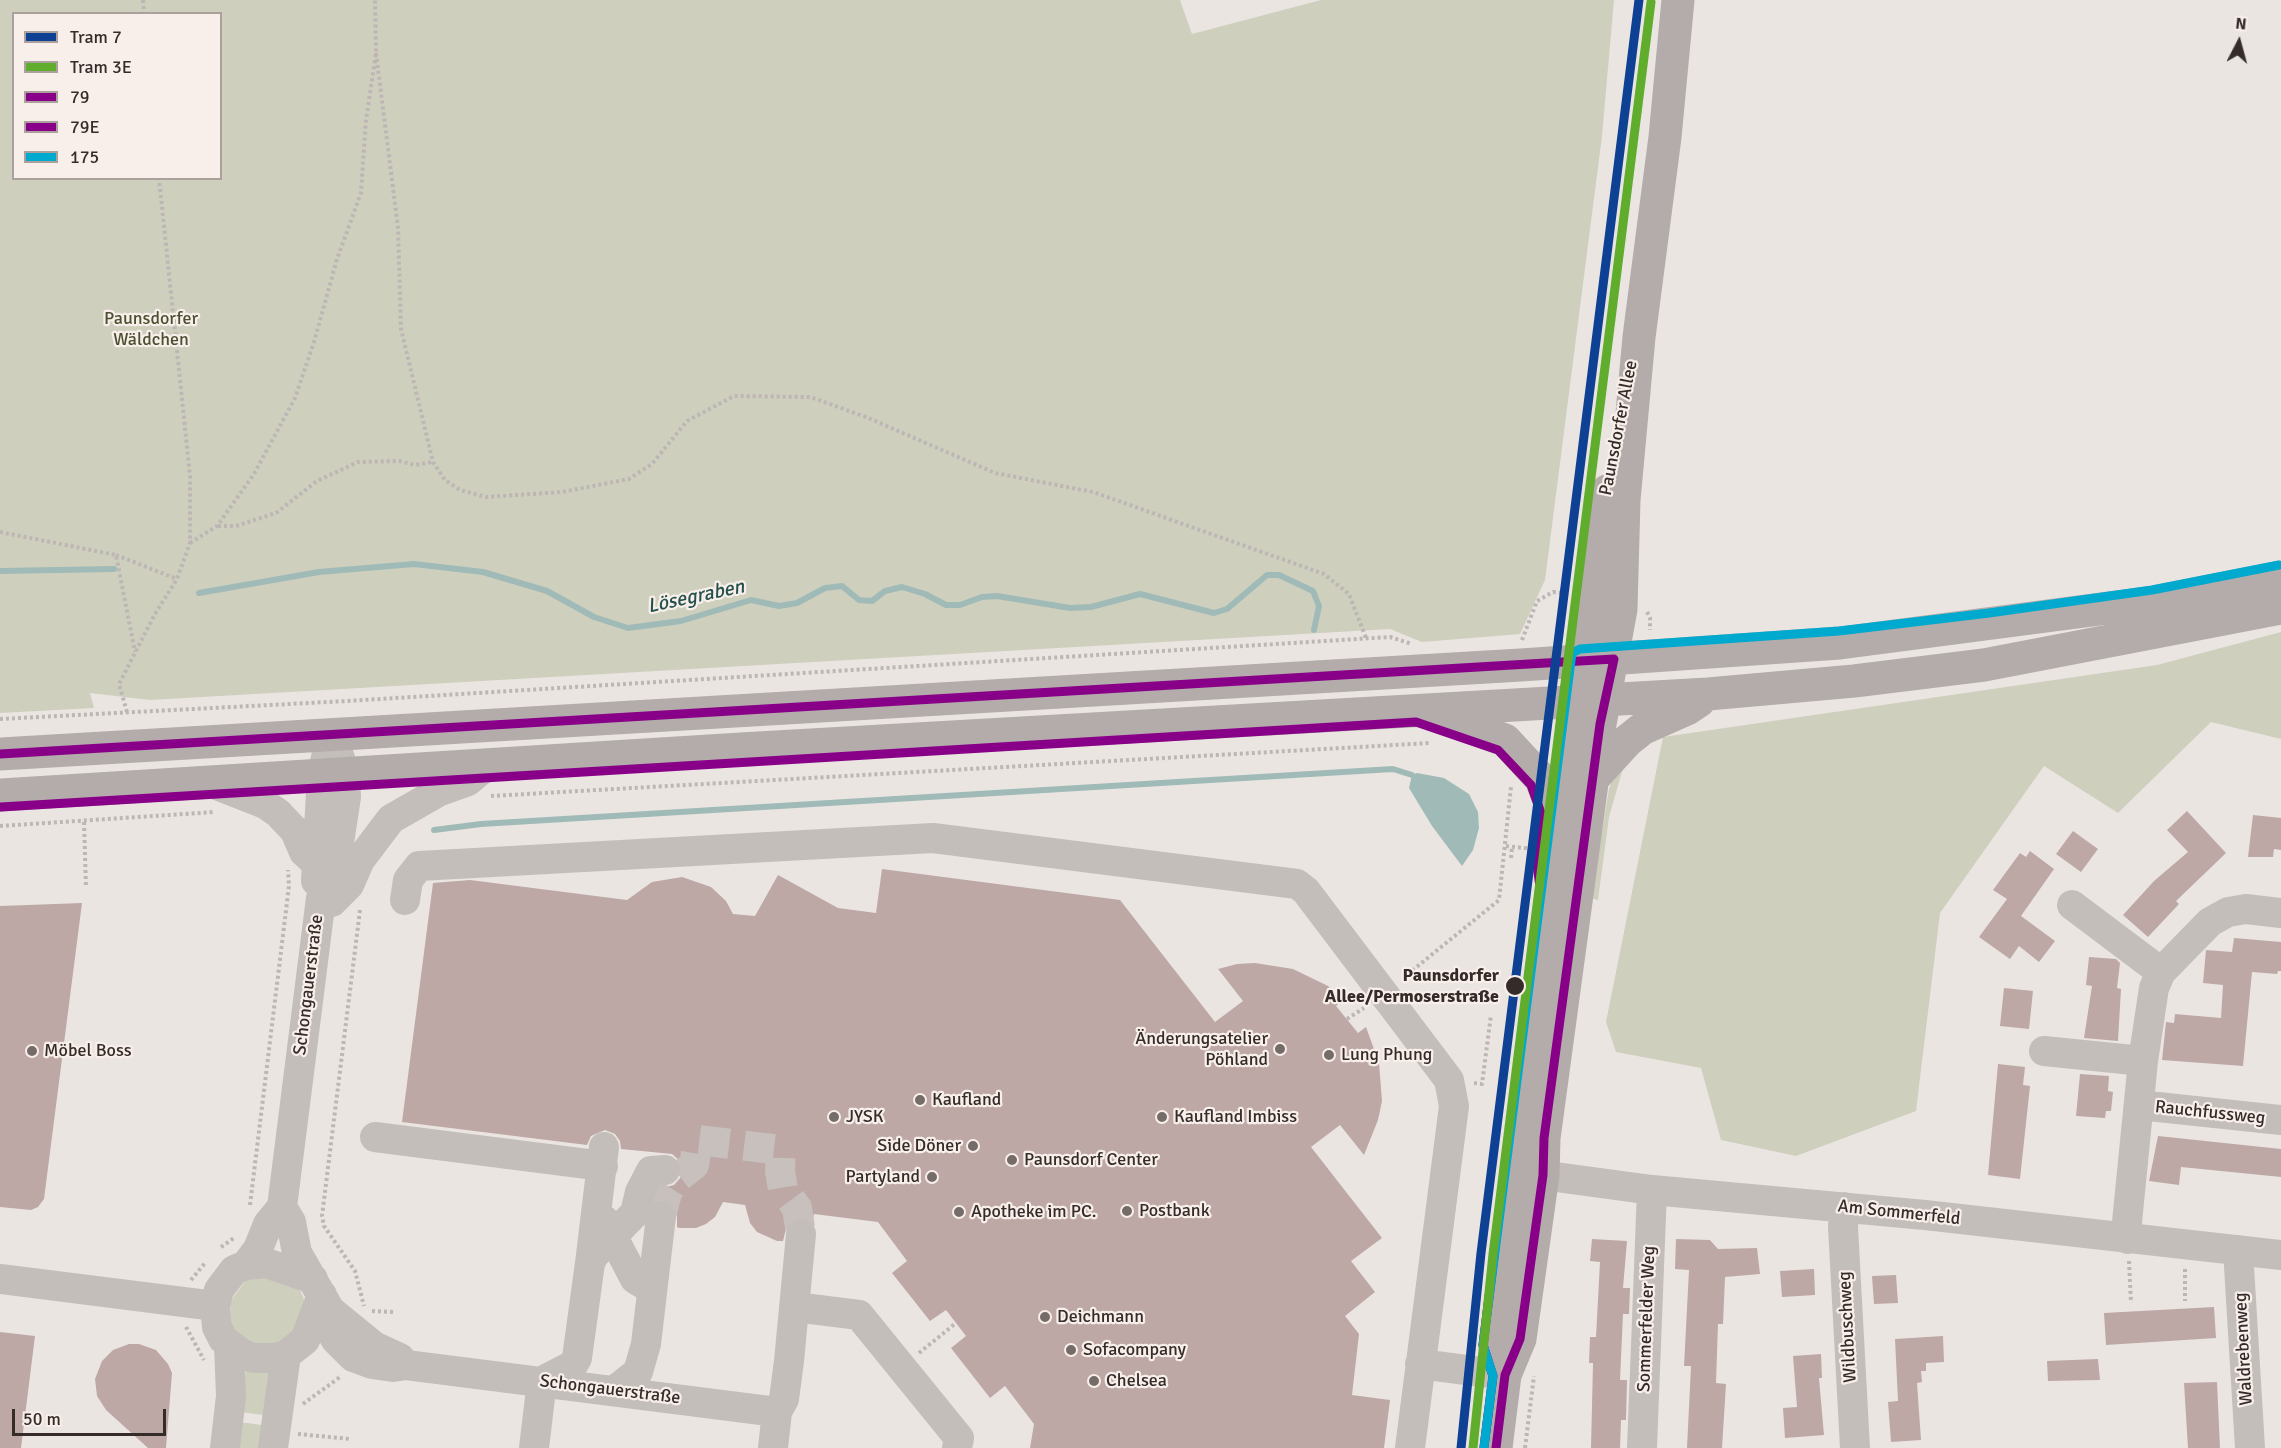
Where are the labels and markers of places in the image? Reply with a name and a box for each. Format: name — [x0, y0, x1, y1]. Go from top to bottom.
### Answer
place label: Paunsdorfer Allee/Permoserstraße — [1325, 965, 1499, 1008]
marker: Paunsdorfer Allee/Permoserstraße — [1504, 975, 1526, 997]
place label: Änderungsatelier Pöhland — [1135, 1028, 1268, 1070]
place label: Möbel Boss — [44, 1040, 132, 1062]
marker: Änderungsatelier Pöhland — [1273, 1042, 1287, 1056]
marker: Möbel Boss — [25, 1044, 39, 1058]
place label: Lung Phung — [1341, 1044, 1432, 1066]
marker: Lung Phung — [1322, 1048, 1336, 1062]
place label: Kaufland — [932, 1089, 1001, 1111]
marker: Kaufland — [913, 1093, 927, 1107]
place label: JYSK — [846, 1106, 884, 1128]
place label: Kaufland Imbiss — [1174, 1106, 1297, 1128]
marker: JYSK — [827, 1110, 841, 1124]
marker: Kaufland Imbiss — [1155, 1110, 1169, 1124]
place label: Side Döner — [877, 1135, 961, 1157]
marker: Side Döner — [966, 1139, 980, 1153]
place label: Paunsdorf Center — [1024, 1149, 1158, 1171]
marker: Paunsdorf Center — [1005, 1153, 1019, 1167]
place label: Partyland — [845, 1166, 920, 1188]
marker: Partyland — [925, 1170, 939, 1184]
place label: Postbank — [1139, 1200, 1210, 1222]
place label: Apotheke im PC. — [971, 1201, 1096, 1223]
marker: Postbank — [1120, 1204, 1134, 1218]
marker: Apotheke im PC. — [952, 1205, 966, 1219]
place label: Deichmann — [1057, 1306, 1144, 1328]
marker: Deichmann — [1038, 1310, 1052, 1324]
place label: Sofacompany — [1083, 1339, 1186, 1361]
marker: Sofacompany — [1064, 1343, 1078, 1357]
place label: Chelsea — [1106, 1370, 1167, 1392]
marker: Chelsea — [1087, 1374, 1101, 1388]

